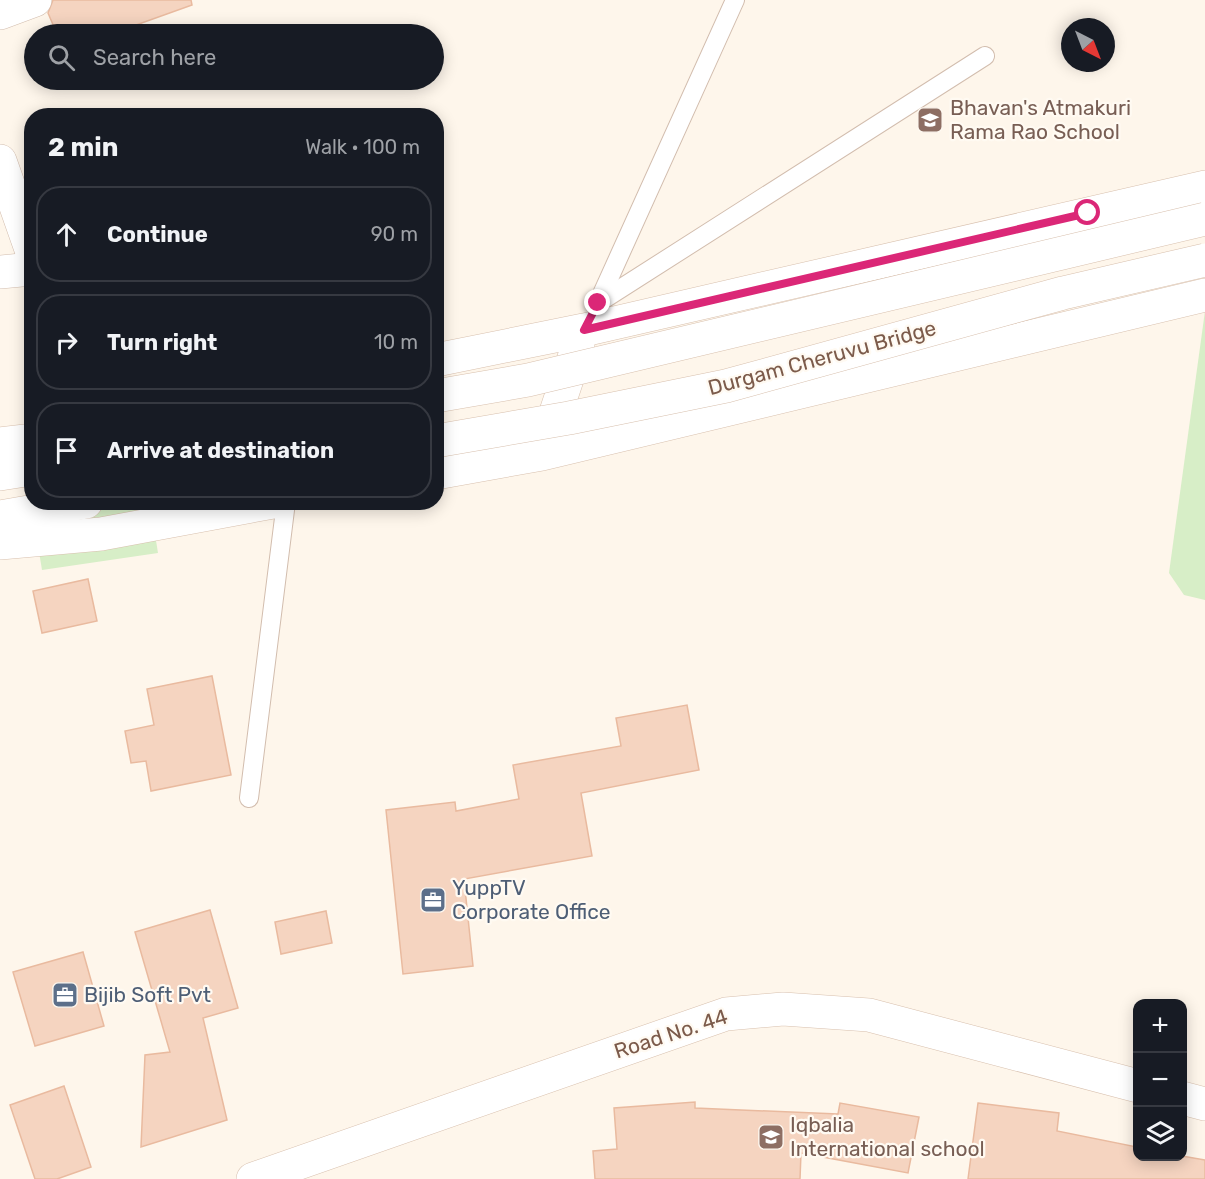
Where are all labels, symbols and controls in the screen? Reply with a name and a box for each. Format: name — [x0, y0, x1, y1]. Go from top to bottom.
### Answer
north arrow — [1061, 18, 1115, 72]
search box — [24, 24, 444, 90]
icon: search — [45, 41, 78, 74]
text: Search here — [93, 44, 216, 71]
place label: Bhavan's Atmakuri Rama Rao School — [950, 95, 1131, 144]
school or university icon: Bhavan's Atmakuri Rama Rao School — [915, 105, 945, 135]
text: 2 min — [48, 132, 118, 163]
text: Walk · 100 m — [305, 135, 420, 159]
route start — [1074, 199, 1100, 225]
icon: ahead — [50, 218, 83, 251]
text: Continue — [107, 221, 208, 248]
text: 90 m — [371, 222, 418, 246]
route end — [584, 289, 610, 315]
street label: Durgam Cheruvu Bridge — [705, 315, 939, 400]
icon: right — [50, 326, 83, 359]
text: Turn right — [107, 329, 217, 356]
text: 10 m — [374, 330, 418, 354]
icon: arrive — [50, 434, 83, 467]
text: Arrive at destination — [107, 437, 334, 464]
place label: YuppTV Corporate Office — [452, 875, 611, 924]
office icon: YuppTV Corporate Office — [418, 885, 448, 915]
office icon: Bijib Soft Pvt — [50, 980, 80, 1010]
place label: Bijib Soft Pvt — [84, 982, 211, 1007]
map controls — [1133, 999, 1187, 1161]
button: + — [1133, 999, 1187, 1053]
street label: Road No. 44 — [611, 1003, 731, 1064]
button: − — [1133, 1053, 1187, 1107]
button: layers — [1133, 1107, 1187, 1161]
place label: Iqbalia International school — [790, 1112, 985, 1161]
school or university icon: Iqbalia International school — [756, 1122, 786, 1152]

